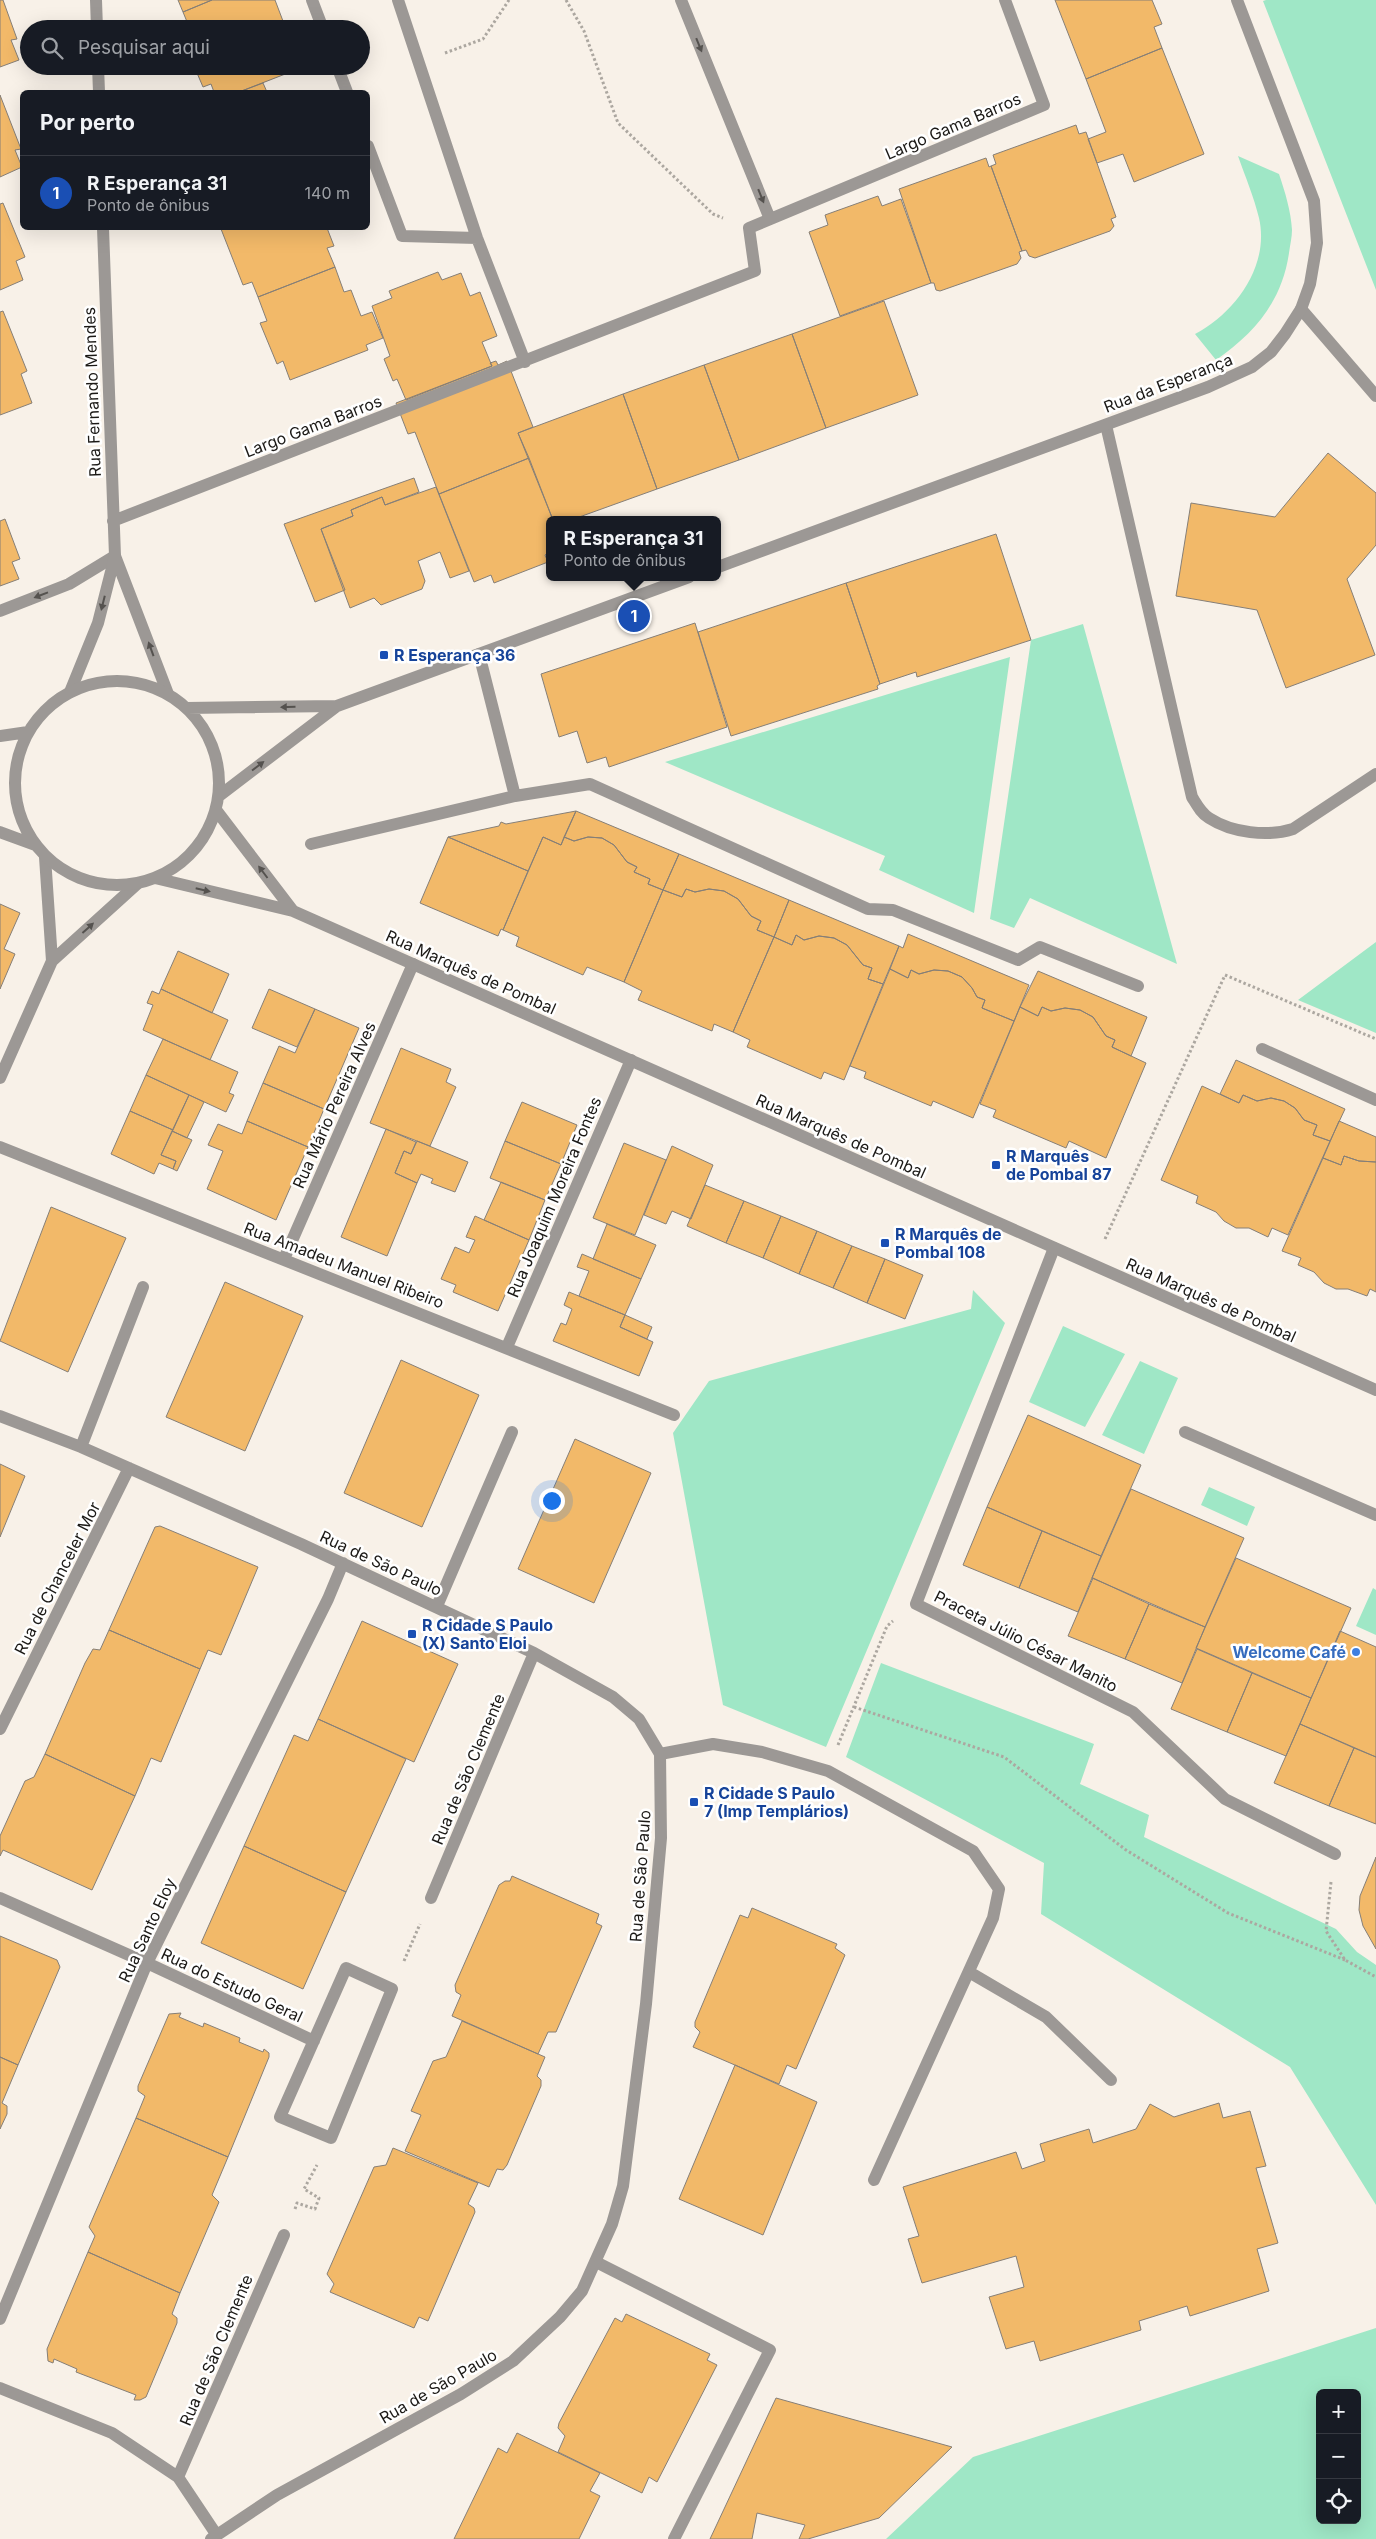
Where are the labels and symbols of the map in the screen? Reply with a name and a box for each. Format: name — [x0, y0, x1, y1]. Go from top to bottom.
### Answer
one-way arrow — [696, 38, 704, 52]
street label: Largo Gama Barros — [882, 88, 1024, 164]
one-way arrow — [757, 189, 765, 203]
street label: Rua Fernando Mendes — [79, 307, 105, 477]
street label: Rua da Esperança — [1101, 349, 1235, 417]
street label: Largo Gama Barros — [241, 391, 385, 461]
one-way arrow — [33, 591, 48, 599]
one-way arrow — [99, 595, 107, 610]
pin: 1 — [618, 597, 650, 635]
one-way arrow — [147, 641, 154, 656]
place label: R Esperança 36 — [394, 645, 516, 665]
marker: R Esperança 36 — [378, 649, 390, 661]
one-way arrow — [280, 703, 296, 711]
one-way arrow — [251, 761, 264, 772]
one-way arrow — [258, 866, 269, 879]
one-way arrow — [195, 886, 210, 894]
one-way arrow — [82, 922, 94, 934]
street label: Rua Marquês de Pombal — [383, 925, 559, 1019]
street label: Rua Mário Pereira Alves — [288, 1019, 380, 1191]
street label: Rua Marquês de Pombal — [753, 1089, 929, 1183]
street label: Rua Joaquim Moreira Fontes — [503, 1094, 605, 1300]
place label: R Marquês de Pombal 87 — [1006, 1146, 1111, 1184]
marker: R Marquês de Pombal 87 — [990, 1159, 1002, 1171]
street label: Rua Amadeu Manuel Ribeiro — [241, 1218, 447, 1312]
place label: R Marquês de Pombal 108 — [895, 1224, 1002, 1262]
marker: R Marquês de Pombal 108 — [879, 1237, 891, 1249]
street label: Rua Marquês de Pombal — [1123, 1253, 1299, 1347]
your location — [539, 1488, 565, 1514]
street label: Rua de Chanceler Mor — [10, 1498, 104, 1658]
street label: Rua de São Paulo — [317, 1526, 445, 1600]
street label: Praceta Júlio César Manito — [931, 1586, 1121, 1696]
place label: R Cidade S Paulo (X) Santo Eloi — [422, 1615, 553, 1653]
marker: R Cidade S Paulo (X) Santo Eloi — [406, 1628, 418, 1640]
place label: Welcome Café — [1233, 1642, 1346, 1662]
marker: Welcome Café — [1350, 1646, 1362, 1658]
street label: Rua de São Clemente — [427, 1690, 509, 1848]
place label: R Cidade S Paulo 7 (Imp Templários) — [704, 1783, 849, 1821]
marker: R Cidade S Paulo 7 (Imp Templários) — [688, 1796, 700, 1808]
street label: Rua de São Paulo — [625, 1809, 655, 1943]
street label: Rua Santo Eloy — [114, 1875, 180, 1985]
street label: Rua do Estudo Geral — [158, 1943, 306, 2027]
street label: Rua de São Clemente — [175, 2271, 257, 2429]
street label: Rua de São Paulo — [376, 2344, 500, 2428]

